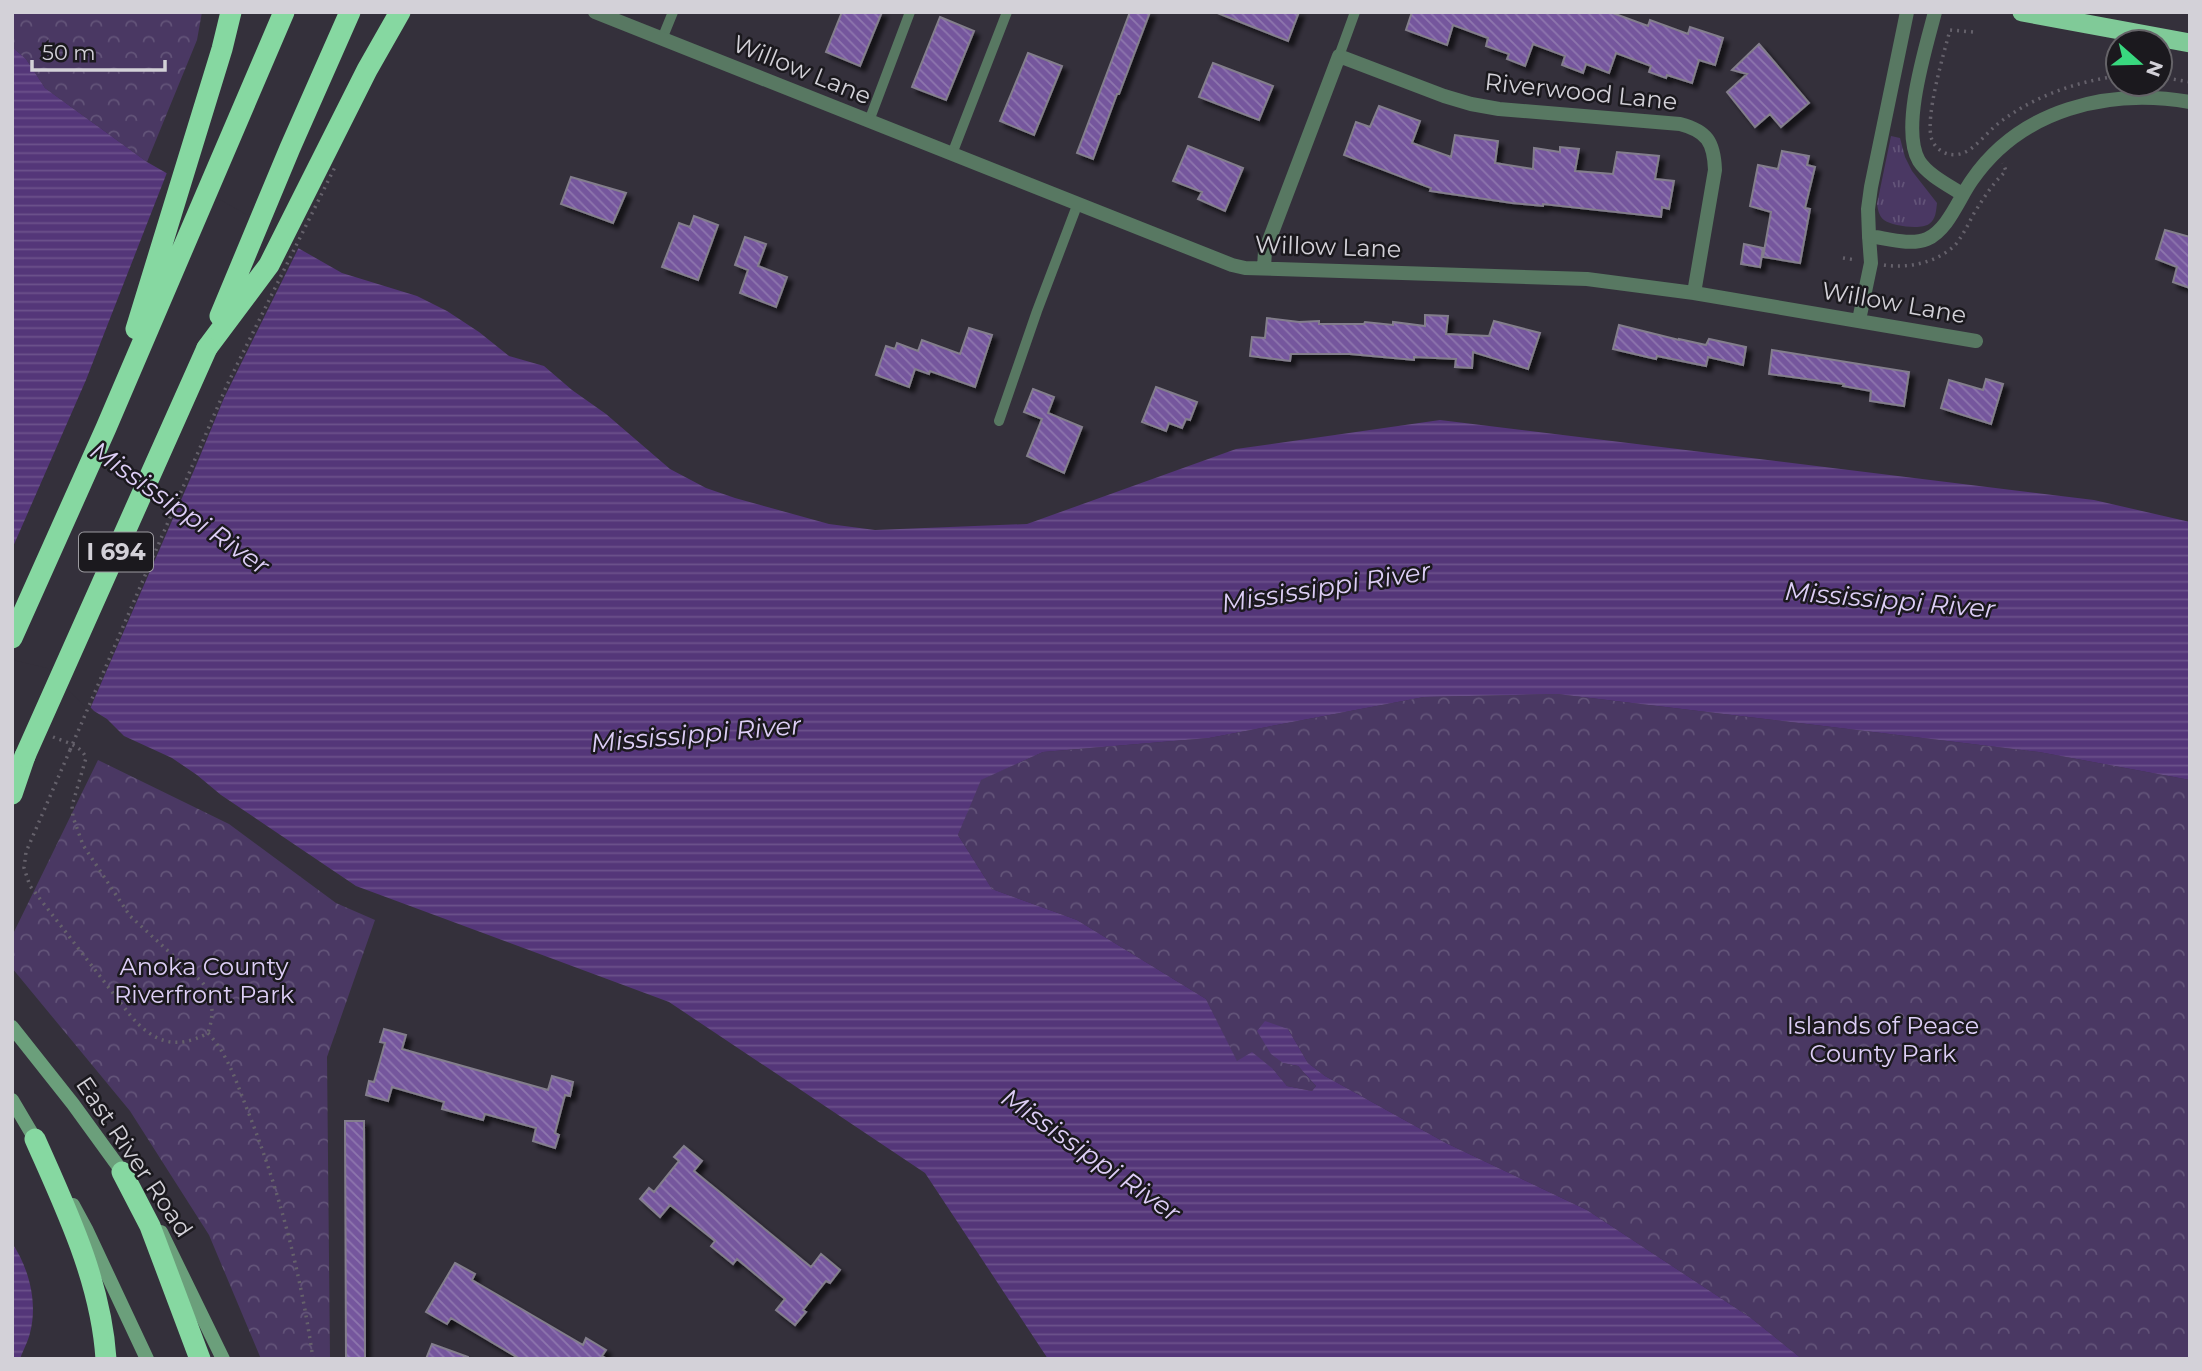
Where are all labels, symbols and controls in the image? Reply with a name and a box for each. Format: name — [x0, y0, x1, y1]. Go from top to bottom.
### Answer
scale bar — [32, 28, 164, 72]
north arrow — [2104, 28, 2174, 98]
street label: Willow Lane — [729, 29, 876, 110]
text: 50 m — [42, 40, 96, 65]
text: N — [2141, 57, 2168, 80]
street label: Riverwood Lane — [1483, 67, 1679, 116]
street label: Willow Lane — [1254, 229, 1402, 264]
street label: Willow Lane — [1819, 275, 1969, 330]
water label: Mississippi River — [84, 434, 276, 582]
road number: I 694 — [79, 532, 153, 572]
water label: Mississippi River — [1219, 555, 1433, 619]
water label: Mississippi River — [1783, 575, 1997, 625]
water label: Mississippi River — [589, 709, 803, 759]
park label: Anoka County Riverfront Park — [114, 952, 295, 1009]
park label: Islands of Peace County Park — [1787, 1011, 1979, 1068]
street label: East River Road — [70, 1071, 199, 1243]
water label: Mississippi River — [995, 1081, 1187, 1229]

